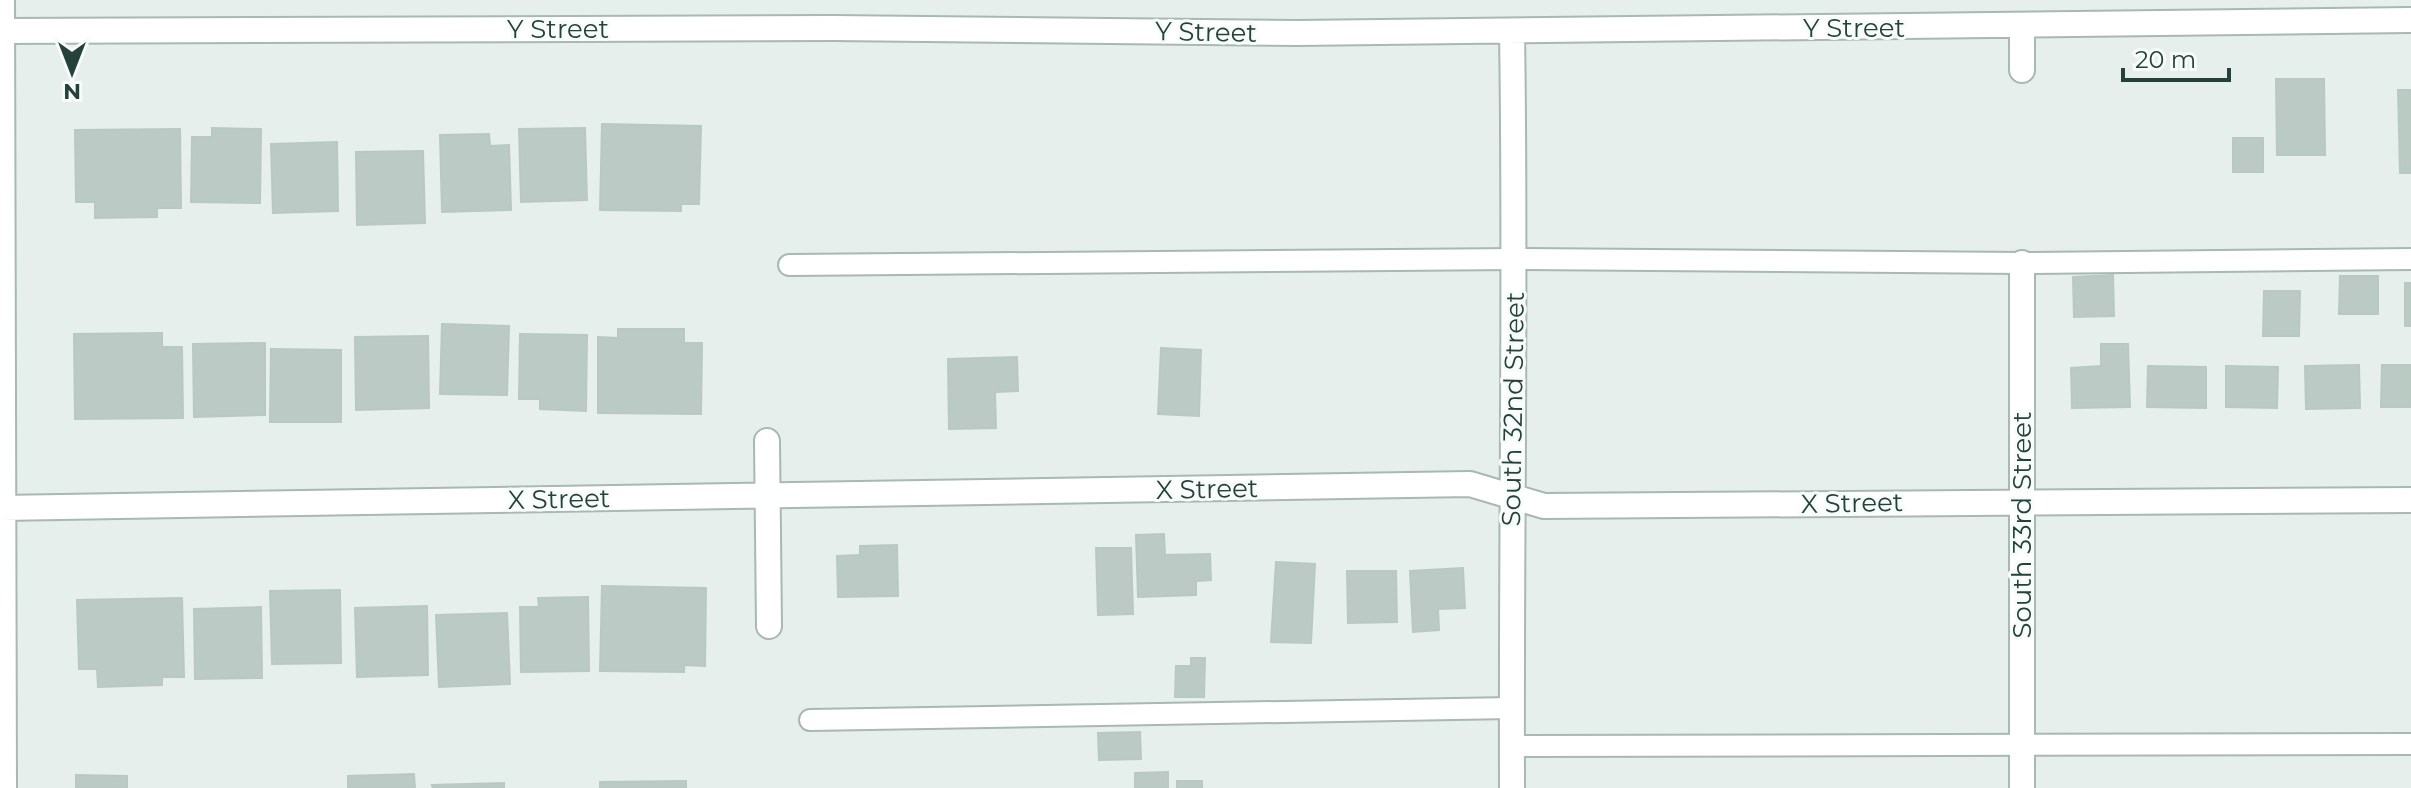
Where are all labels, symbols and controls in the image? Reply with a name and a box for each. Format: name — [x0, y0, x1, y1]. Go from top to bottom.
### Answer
street label: Y Street — [1803, 12, 1905, 44]
street label: Y Street — [507, 13, 609, 45]
street label: Y Street — [1155, 15, 1257, 49]
north arrow — [32, 32, 112, 112]
scale bar — [2123, 32, 2229, 82]
text: 20 m — [2135, 45, 2196, 74]
text: N — [63, 78, 81, 105]
street label: South 32nd Street — [1495, 291, 1531, 527]
street label: South 33rd Street — [2006, 411, 2038, 639]
street label: X Street — [1155, 472, 1259, 506]
street label: X Street — [507, 482, 611, 516]
street label: X Street — [1800, 486, 1904, 520]

